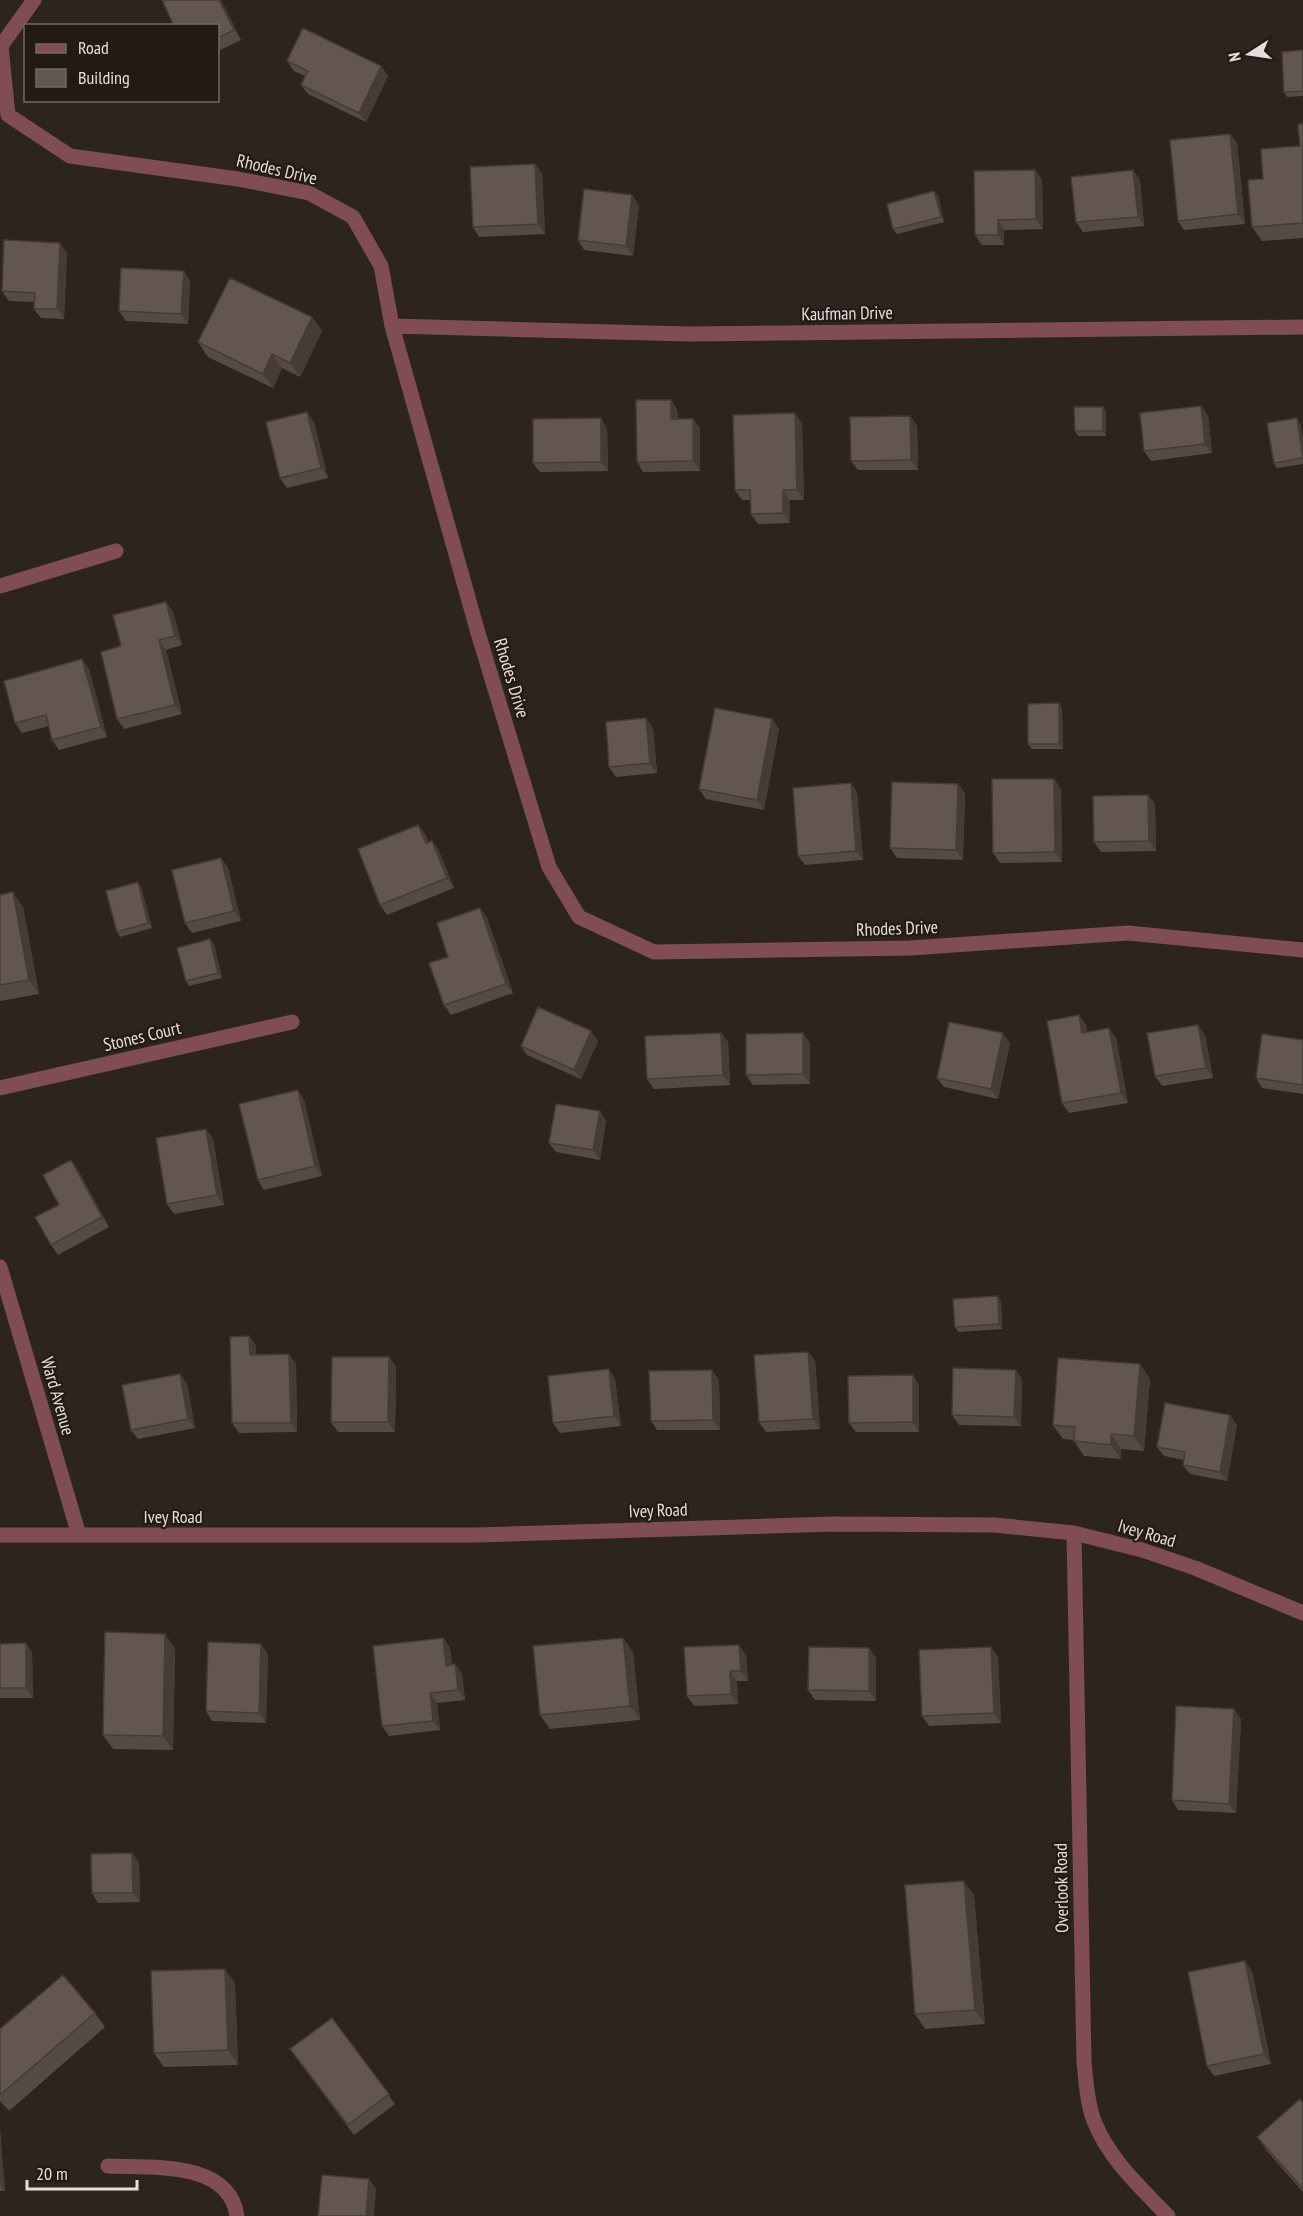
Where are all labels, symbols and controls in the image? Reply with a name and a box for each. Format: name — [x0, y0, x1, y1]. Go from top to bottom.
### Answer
legend — [24, 24, 219, 102]
north arrow — [1219, 24, 1279, 84]
text: Road — [78, 36, 109, 59]
text: N — [1224, 51, 1245, 63]
text: Building — [78, 66, 130, 89]
street label: Rhodes Drive — [234, 149, 320, 189]
street label: Kaufman Drive — [801, 301, 893, 325]
street label: Rhodes Drive — [489, 635, 535, 721]
street label: Rhodes Drive — [856, 915, 938, 941]
street label: Stones Court — [101, 1016, 183, 1056]
street label: Ward Avenue — [36, 1354, 80, 1438]
street label: Ivey Road — [628, 1497, 688, 1523]
street label: Ivey Road — [143, 1505, 203, 1528]
street label: Ivey Road — [1115, 1514, 1179, 1552]
street label: Overlook Road — [1049, 1843, 1073, 1933]
scale bar — [27, 2153, 136, 2191]
text: 20 m — [36, 2162, 68, 2185]

